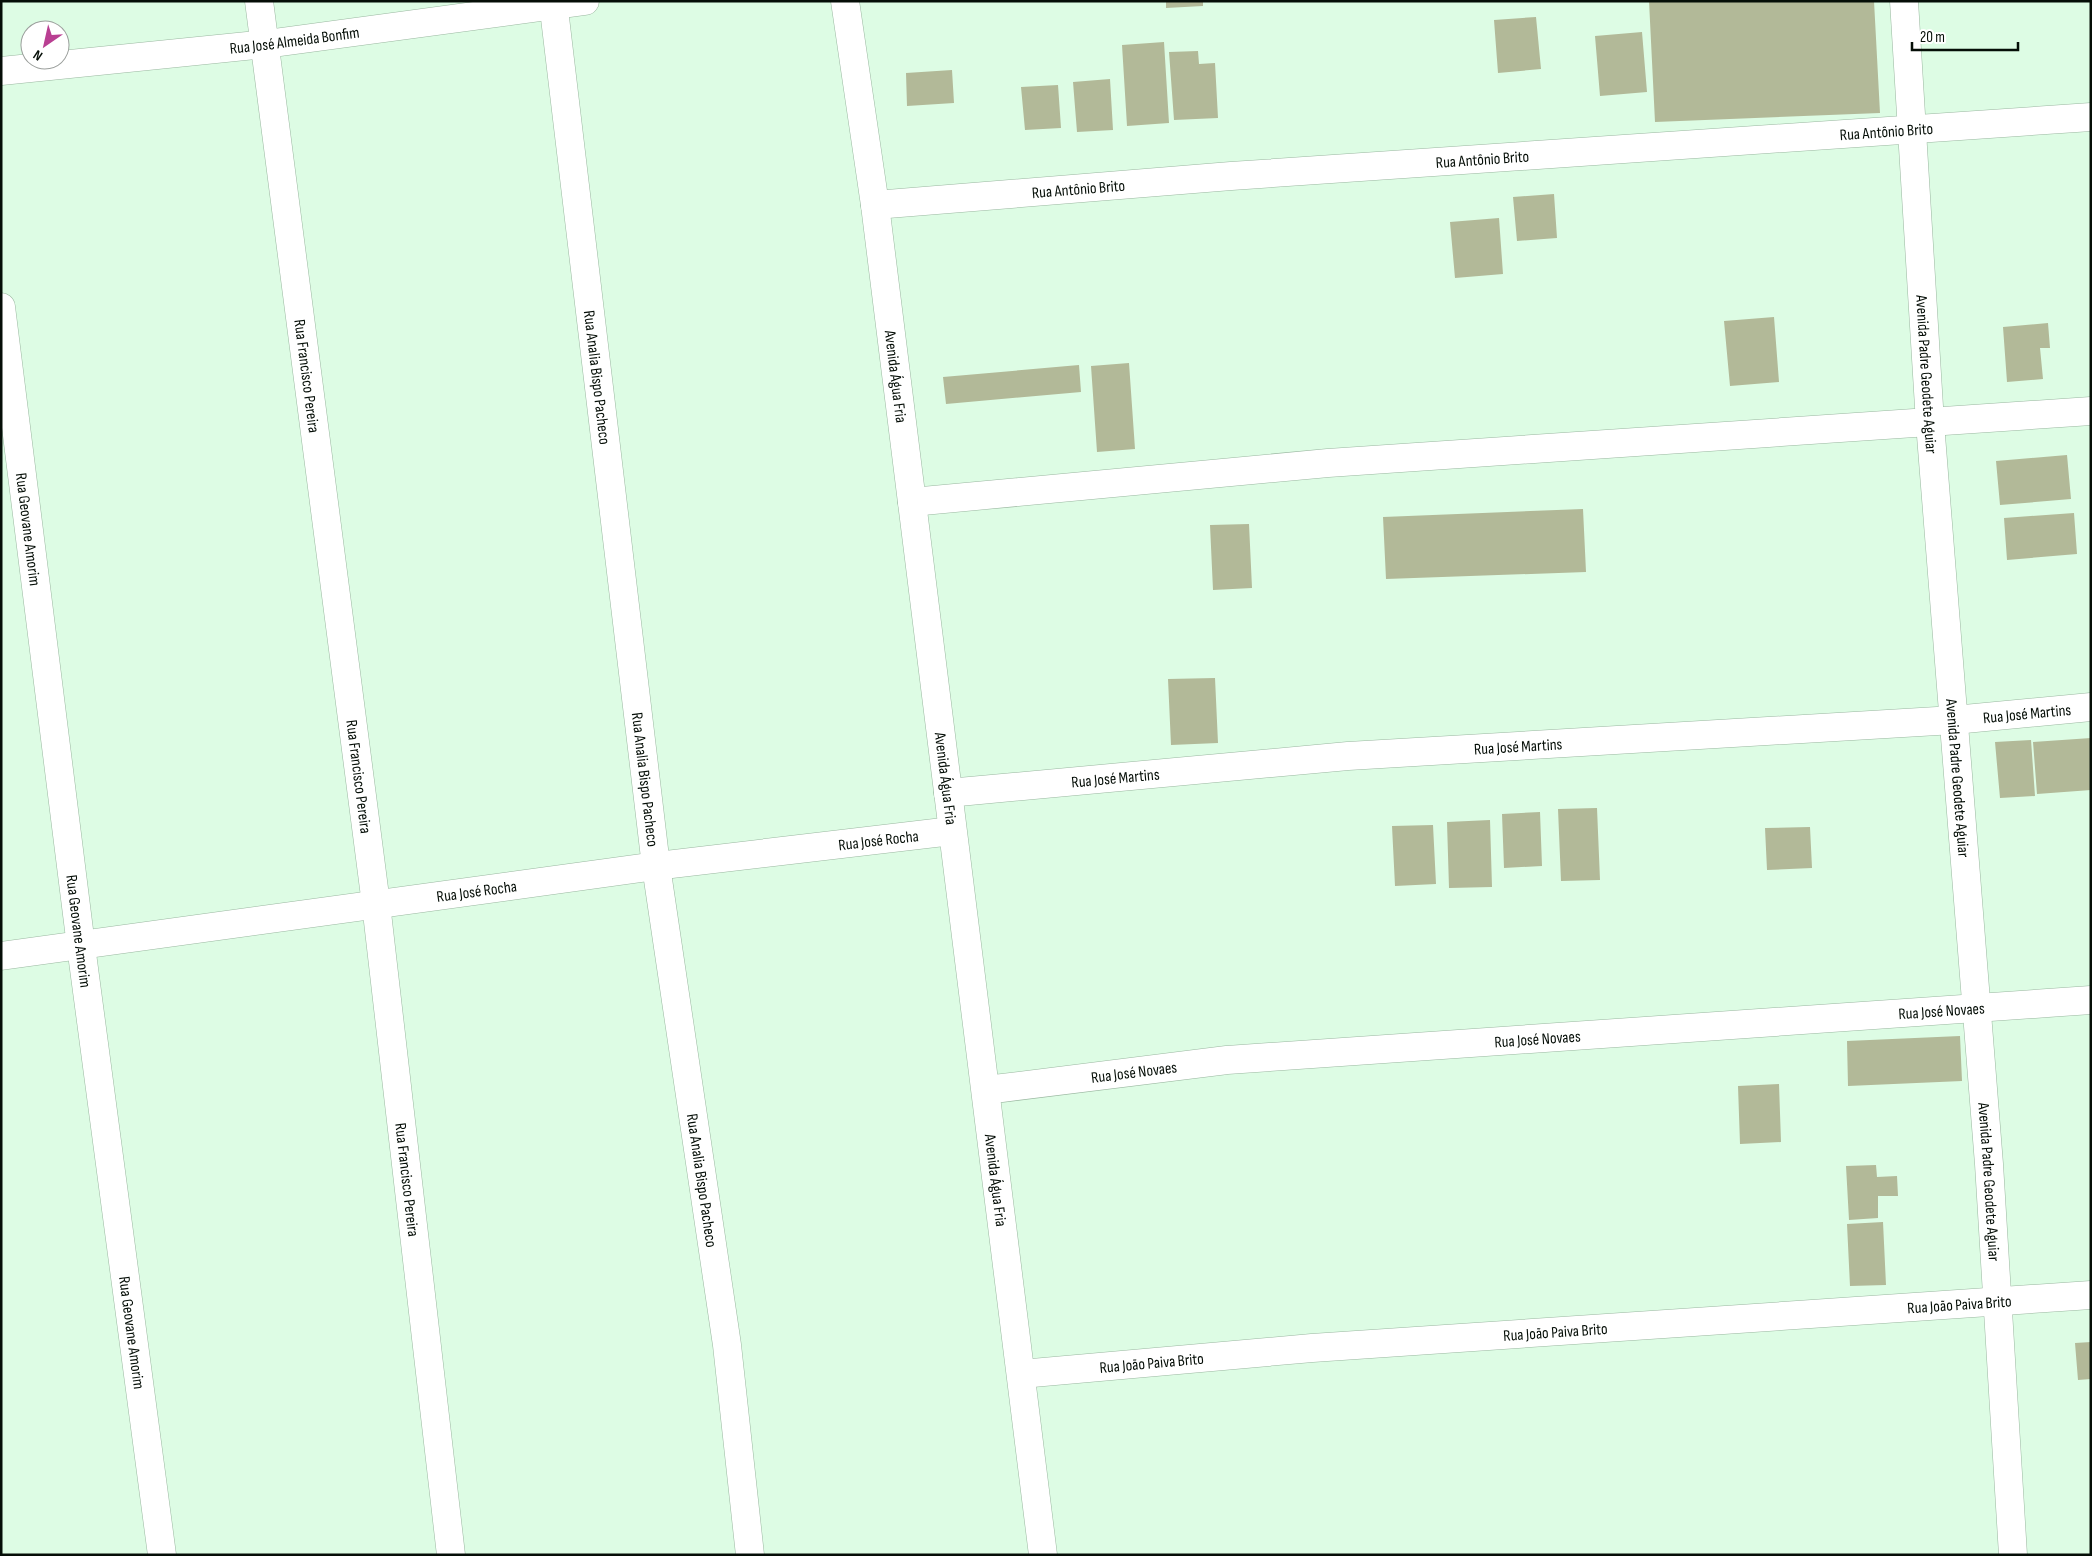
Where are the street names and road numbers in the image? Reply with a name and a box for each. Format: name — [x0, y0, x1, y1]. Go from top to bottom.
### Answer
street label: Rua José Almeida Bonfim — [229, 24, 361, 59]
street label: Rua Antônio Brito — [1839, 120, 1934, 145]
street label: Rua Antônio Brito — [1435, 148, 1530, 173]
street label: Rua Antônio Brito — [1031, 177, 1126, 203]
street label: Avenida Padre Geodete Aguiar — [1911, 293, 1940, 455]
street label: Rua Analia Bispo Pacheco — [579, 309, 614, 446]
street label: Rua Francisco Pereira — [289, 318, 323, 434]
street label: Avenida Água Fria — [880, 328, 910, 424]
street label: Rua Geovane Amorim — [11, 472, 44, 587]
street label: Avenida Padre Geodete Aguiar — [1941, 697, 1973, 859]
street label: Rua José Martins — [1982, 701, 2072, 728]
street label: Rua Analia Bispo Pacheco — [627, 711, 662, 848]
street label: Rua Francisco Pereira — [341, 719, 375, 835]
street label: Avenida Água Fria — [930, 730, 960, 826]
street label: Rua José Martins — [1473, 735, 1563, 760]
street label: Rua José Martins — [1071, 765, 1161, 793]
street label: Rua José Rocha — [837, 827, 920, 855]
street label: Rua Geovane Amorim — [61, 874, 94, 989]
street label: Rua José Rocha — [435, 877, 518, 907]
street label: Rua José Novaes — [1898, 999, 1986, 1024]
street label: Rua José Novaes — [1494, 1027, 1582, 1052]
street label: Rua José Novaes — [1090, 1058, 1178, 1088]
street label: Avenida Padre Geodete Aguiar — [1973, 1101, 2003, 1262]
street label: Rua Analia Bispo Pacheco — [682, 1112, 720, 1249]
street label: Rua Francisco Pereira — [390, 1122, 422, 1238]
street label: Avenida Água Fria — [980, 1132, 1010, 1228]
street label: Rua Geovane Amorim — [114, 1275, 148, 1390]
street label: Rua João Paiva Brito — [1907, 1292, 2012, 1318]
street label: Rua João Paiva Brito — [1503, 1320, 1608, 1346]
street label: Rua João Paiva Brito — [1099, 1350, 1205, 1378]

